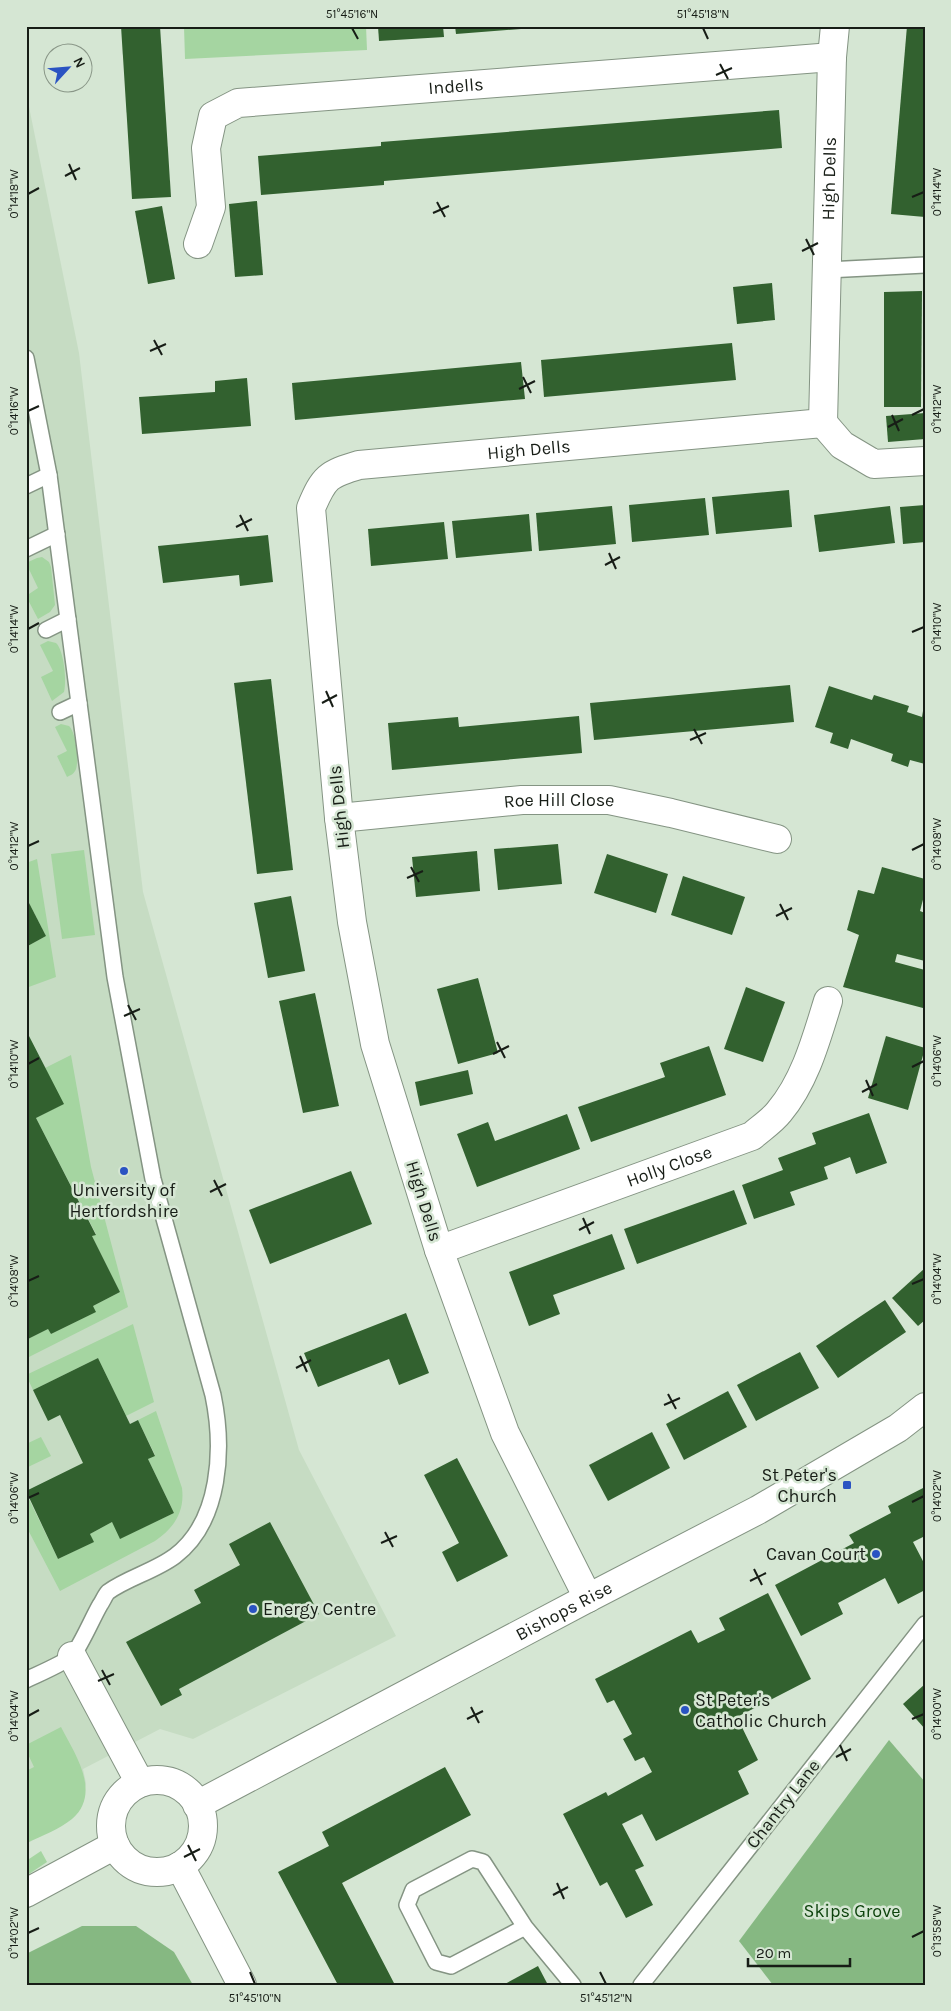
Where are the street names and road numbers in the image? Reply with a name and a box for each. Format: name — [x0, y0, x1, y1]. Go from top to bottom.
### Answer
street label: Indells — [428, 73, 484, 99]
street label: High Dells — [817, 137, 841, 221]
street label: High Dells — [486, 435, 571, 464]
street label: High Dells — [324, 764, 354, 850]
street label: Roe Hill Close — [503, 788, 617, 813]
street label: Holly Close — [623, 1141, 715, 1192]
street label: High Dells — [401, 1158, 447, 1244]
street label: Bishops Rise — [512, 1576, 616, 1645]
street label: Chantry Lane — [741, 1755, 825, 1853]

